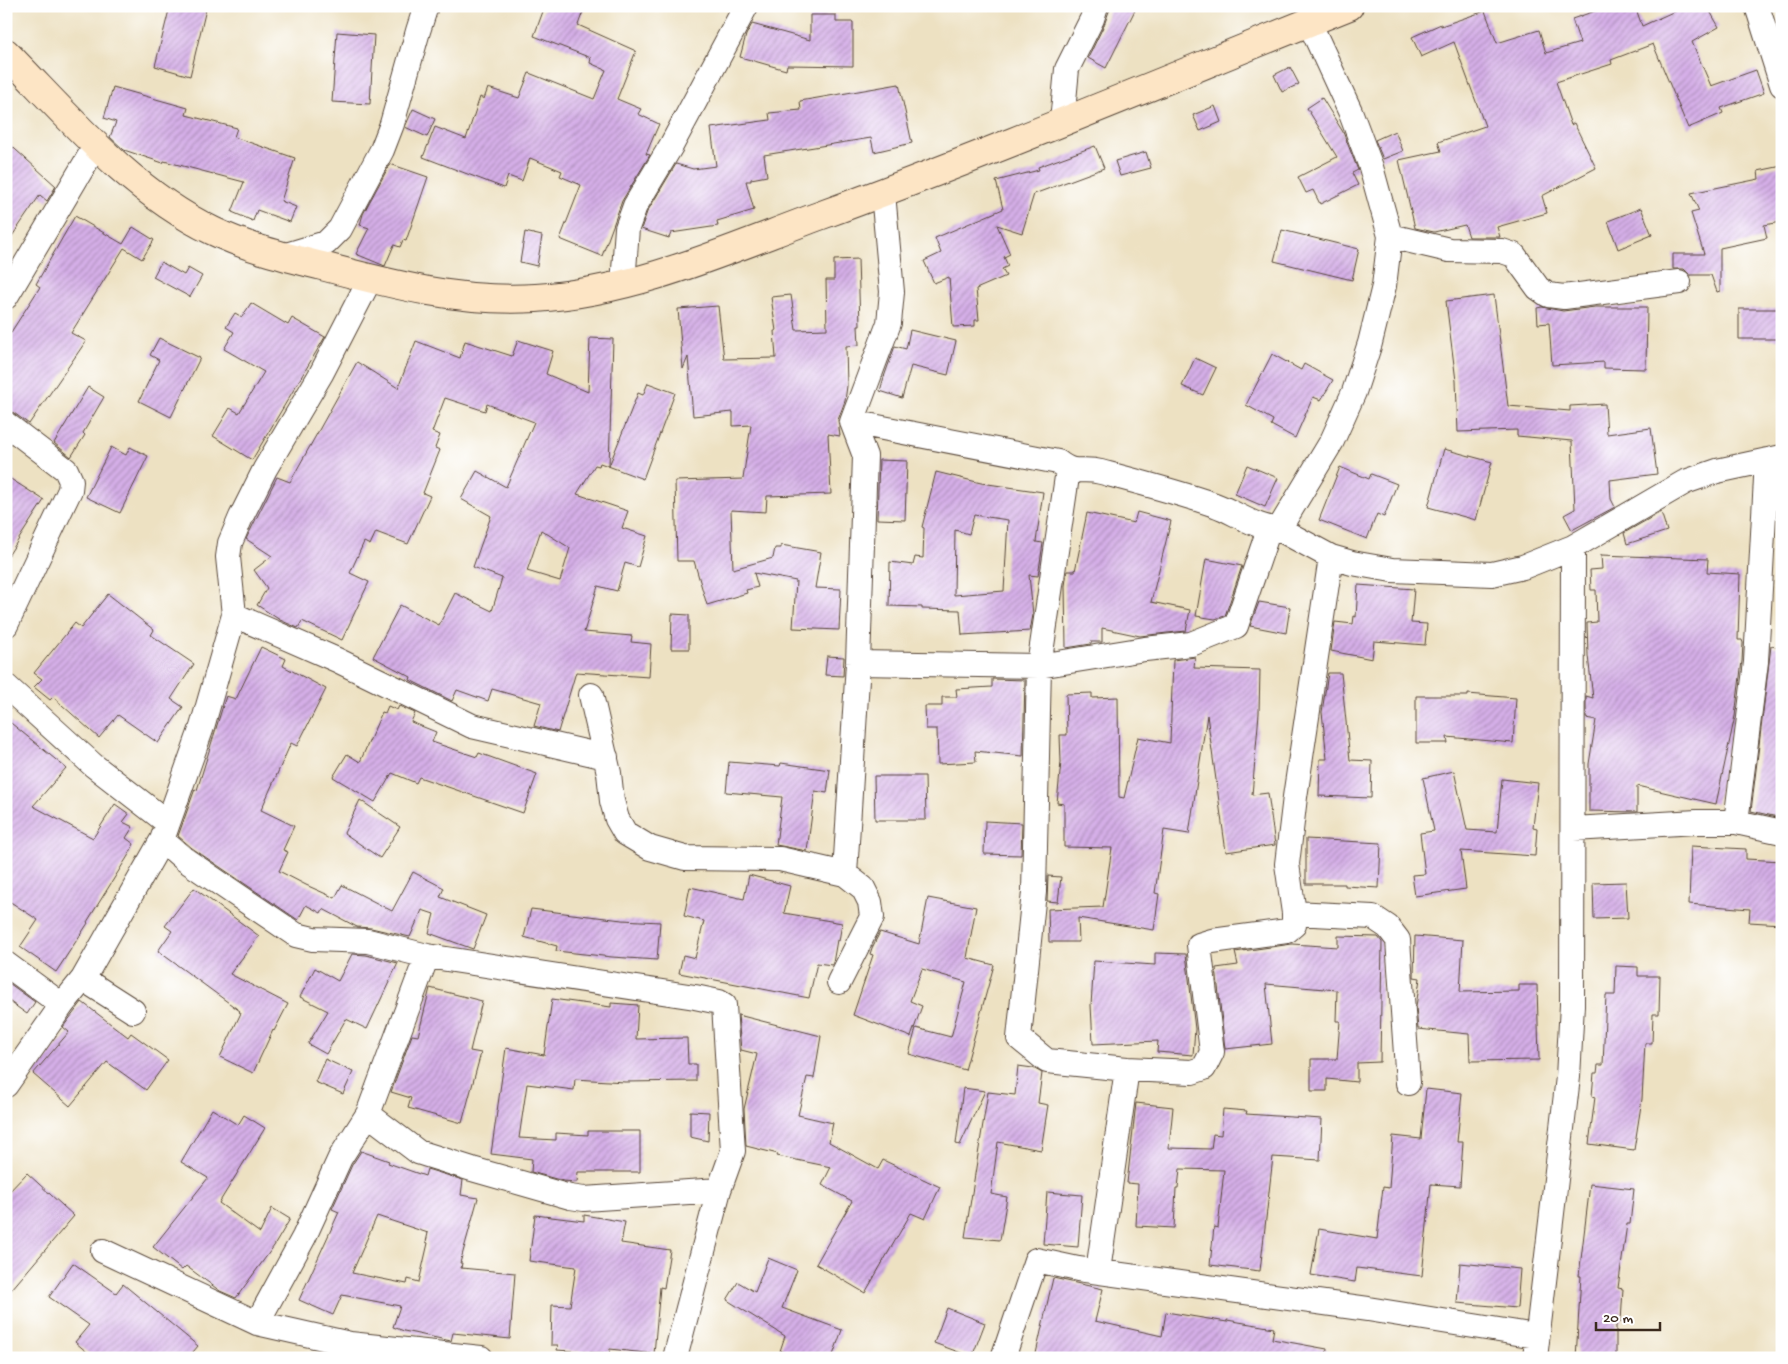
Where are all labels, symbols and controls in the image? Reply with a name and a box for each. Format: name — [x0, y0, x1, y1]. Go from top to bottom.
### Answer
scale bar — [1596, 1299, 1659, 1331]
text: 20 m — [1603, 1310, 1633, 1328]

